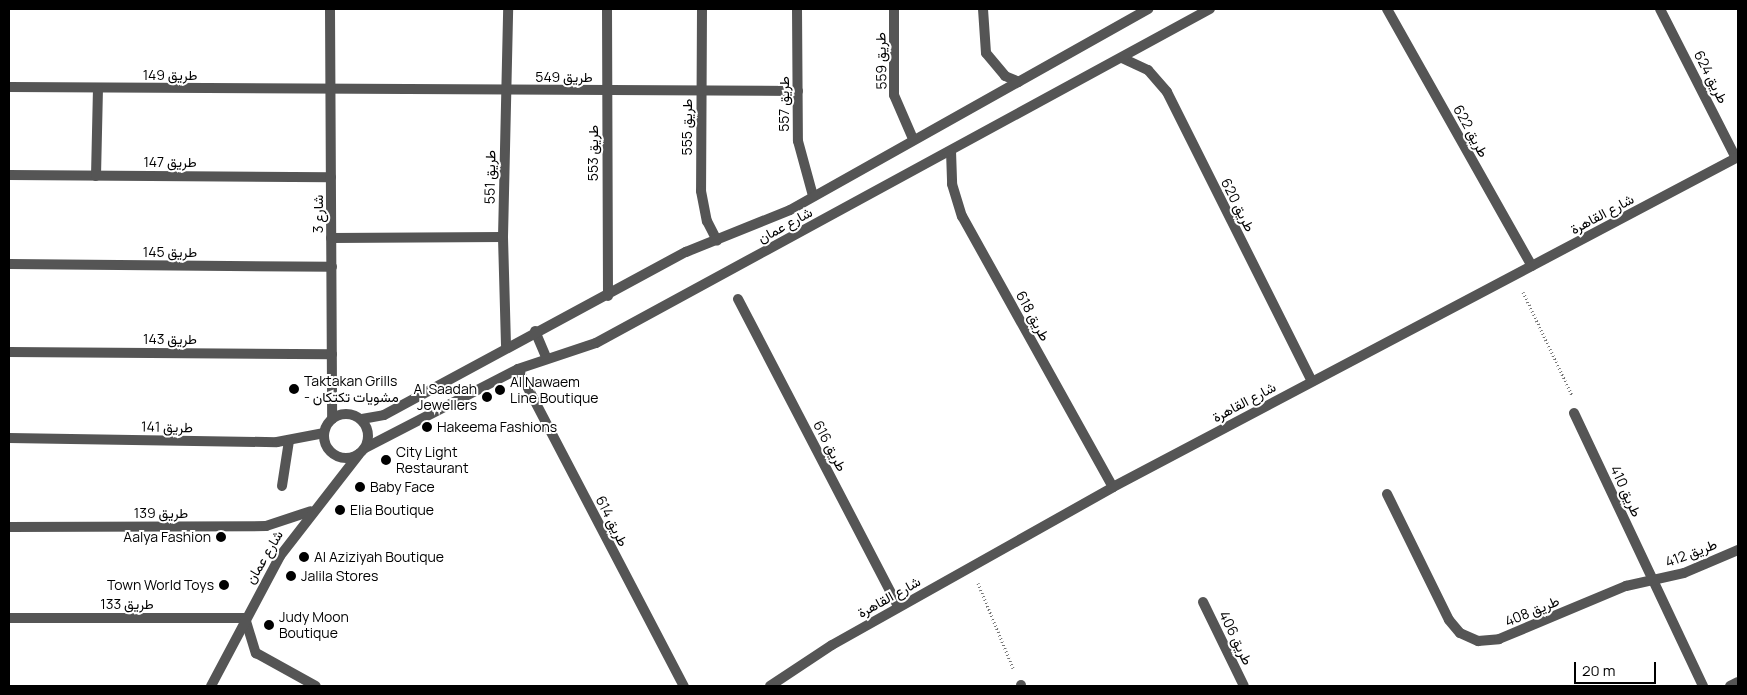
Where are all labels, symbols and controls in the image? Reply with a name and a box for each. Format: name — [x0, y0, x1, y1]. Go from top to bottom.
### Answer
street label: طريق 559 — [872, 32, 890, 90]
street label: طريق 624 — [1691, 48, 1731, 106]
street label: طريق 149 — [143, 67, 197, 83]
street label: طريق 549 — [535, 69, 593, 85]
street label: طريق 557 — [776, 76, 792, 132]
street label: طريق 555 — [679, 99, 695, 155]
street label: طريق 622 — [1450, 102, 1492, 160]
street label: طريق 553 — [585, 125, 601, 181]
street label: طريق 551 — [481, 150, 499, 204]
street label: طريق 147 — [143, 154, 197, 170]
street label: طريق 620 — [1217, 175, 1259, 235]
street label: شارع القاهرة — [1567, 190, 1637, 238]
street label: شارع 3 — [310, 195, 326, 233]
street label: شارع عمان — [755, 204, 815, 246]
street label: طريق 145 — [143, 244, 197, 260]
street label: طريق 618 — [1012, 288, 1054, 344]
street label: طريق 143 — [143, 331, 197, 347]
place label: Taktakan Grills - مشويات تكتكان — [304, 373, 399, 406]
place label: Al Nawaem Line Boutique — [510, 374, 599, 407]
street label: شارع القاهرة — [1209, 378, 1279, 426]
place label: Al Saadah Jewellers — [413, 381, 477, 414]
marker: Taktakan Grills - مشويات تكتكان — [288, 383, 300, 395]
marker: Al Nawaem Line Boutique — [494, 384, 506, 396]
marker: Al Saadah Jewellers — [481, 391, 493, 403]
street label: طريق 141 — [141, 418, 193, 436]
street label: طريق 616 — [810, 418, 850, 474]
place label: Hakeema Fashions — [437, 419, 557, 435]
marker: Hakeema Fashions — [421, 421, 433, 433]
place label: City Light Restaurant — [396, 444, 469, 477]
marker: City Light Restaurant — [380, 454, 392, 466]
street label: طريق 410 — [1607, 463, 1645, 519]
place label: Baby Face — [370, 479, 435, 495]
marker: Baby Face — [354, 481, 366, 493]
street label: طريق 614 — [592, 493, 632, 549]
place label: Elia Boutique — [350, 502, 434, 518]
marker: Elia Boutique — [334, 504, 346, 516]
street label: طريق 139 — [134, 505, 188, 521]
street label: شارع عمان — [241, 527, 287, 587]
place label: Aalya Fashion — [123, 529, 211, 545]
marker: Aalya Fashion — [215, 531, 227, 543]
street label: طريق 412 — [1663, 535, 1719, 571]
place label: Al Aziziyah Boutique — [314, 549, 444, 565]
marker: Al Aziziyah Boutique — [298, 551, 310, 563]
place label: Jalila Stores — [301, 568, 378, 584]
marker: Jalila Stores — [285, 570, 297, 582]
street label: شارع القاهرة — [855, 573, 923, 621]
place label: Town World Toys — [107, 577, 214, 593]
marker: Town World Toys — [218, 579, 230, 591]
street label: طريق 408 — [1502, 592, 1562, 630]
street label: طريق 133 — [100, 596, 154, 612]
street label: طريق 406 — [1216, 608, 1256, 668]
place label: Judy Moon Boutique — [279, 609, 349, 642]
marker: Judy Moon Boutique — [263, 619, 275, 631]
scale bar — [1577, 652, 1660, 684]
text: 20 m — [1582, 660, 1615, 681]

